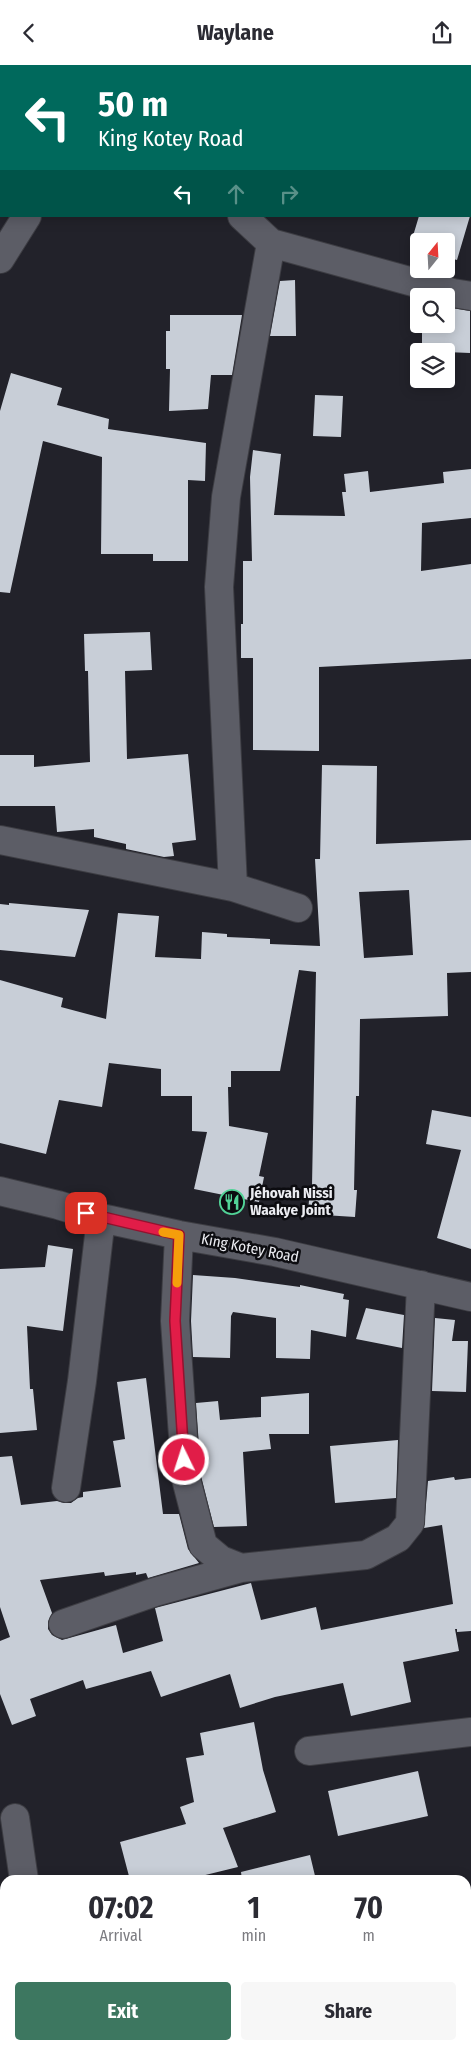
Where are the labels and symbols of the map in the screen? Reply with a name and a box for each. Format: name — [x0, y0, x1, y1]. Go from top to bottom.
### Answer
north arrow — [410, 233, 455, 277]
place label: Jéhovah Nissi Waakye Joint — [249, 1184, 333, 1219]
restaurant icon: Jéhovah Nissi Waakye Joint — [219, 1189, 245, 1215]
pin — [65, 1192, 107, 1234]
street label: King Kotey Road — [200, 1230, 300, 1266]
position arrow — [157, 1433, 209, 1485]

